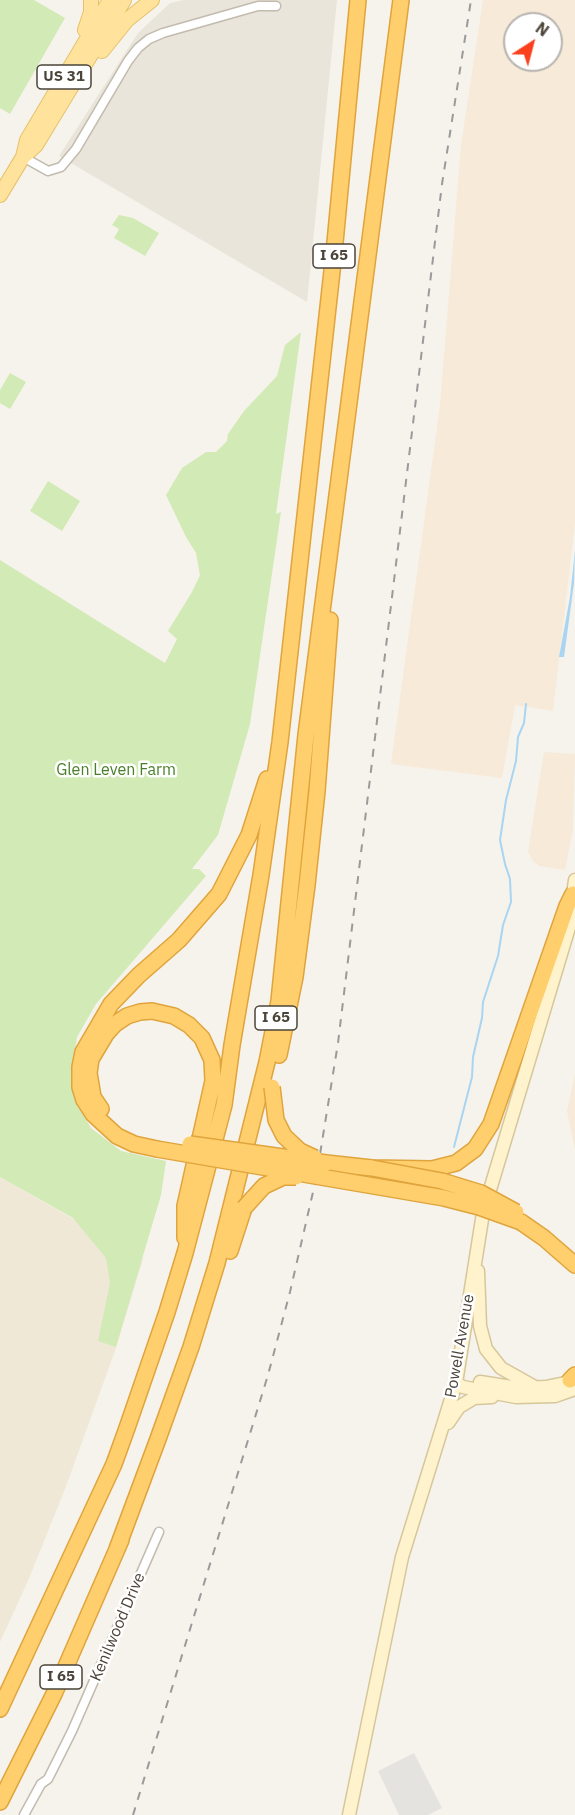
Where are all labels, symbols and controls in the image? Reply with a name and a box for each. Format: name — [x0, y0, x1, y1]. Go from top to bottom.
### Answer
north arrow — [503, 12, 563, 72]
text: N — [532, 18, 553, 41]
road number: US 31 — [37, 65, 91, 89]
road number: I 65 — [313, 244, 355, 268]
park label: Glen Leven Farm — [56, 760, 176, 780]
road number: I 65 — [255, 1006, 297, 1030]
street label: Powell Avenue — [441, 1293, 479, 1399]
street label: Kenilwood Drive — [86, 1570, 150, 1684]
road number: I 65 — [40, 1665, 82, 1689]

